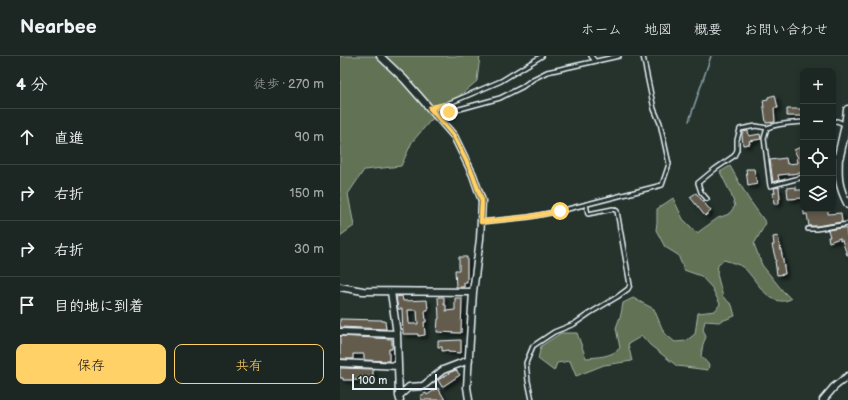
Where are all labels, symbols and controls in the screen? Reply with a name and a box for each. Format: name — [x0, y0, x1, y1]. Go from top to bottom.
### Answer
text: Nearbee — [20, 16, 97, 39]
text: ホーム — [581, 21, 622, 38]
text: 地図 — [644, 21, 672, 38]
text: 概要 — [694, 21, 722, 38]
text: お問い合わせ — [744, 21, 828, 38]
map controls — [800, 68, 836, 212]
button: + — [800, 68, 836, 104]
text: 4 分 — [16, 75, 48, 95]
text: 徒歩 · 270 m — [254, 76, 324, 92]
route end — [440, 103, 458, 121]
button: − — [800, 104, 836, 140]
icon: ahead — [16, 126, 38, 148]
text: 直進 — [54, 129, 84, 148]
text: 90 m — [295, 129, 324, 145]
button: locate — [800, 140, 836, 176]
button: layers — [800, 176, 836, 212]
icon: right — [16, 182, 38, 204]
text: 右折 — [54, 185, 84, 204]
text: 150 m — [290, 185, 324, 201]
route start — [551, 202, 569, 220]
icon: right — [16, 238, 38, 260]
text: 右折 — [54, 241, 84, 260]
text: 30 m — [294, 241, 324, 257]
icon: arrive — [16, 294, 38, 316]
text: 目的地に到着 — [54, 297, 144, 316]
button: 保存 — [16, 344, 166, 384]
button: 共有 — [174, 344, 324, 384]
scale bar — [352, 372, 437, 391]
text: 100 m — [358, 374, 387, 387]

